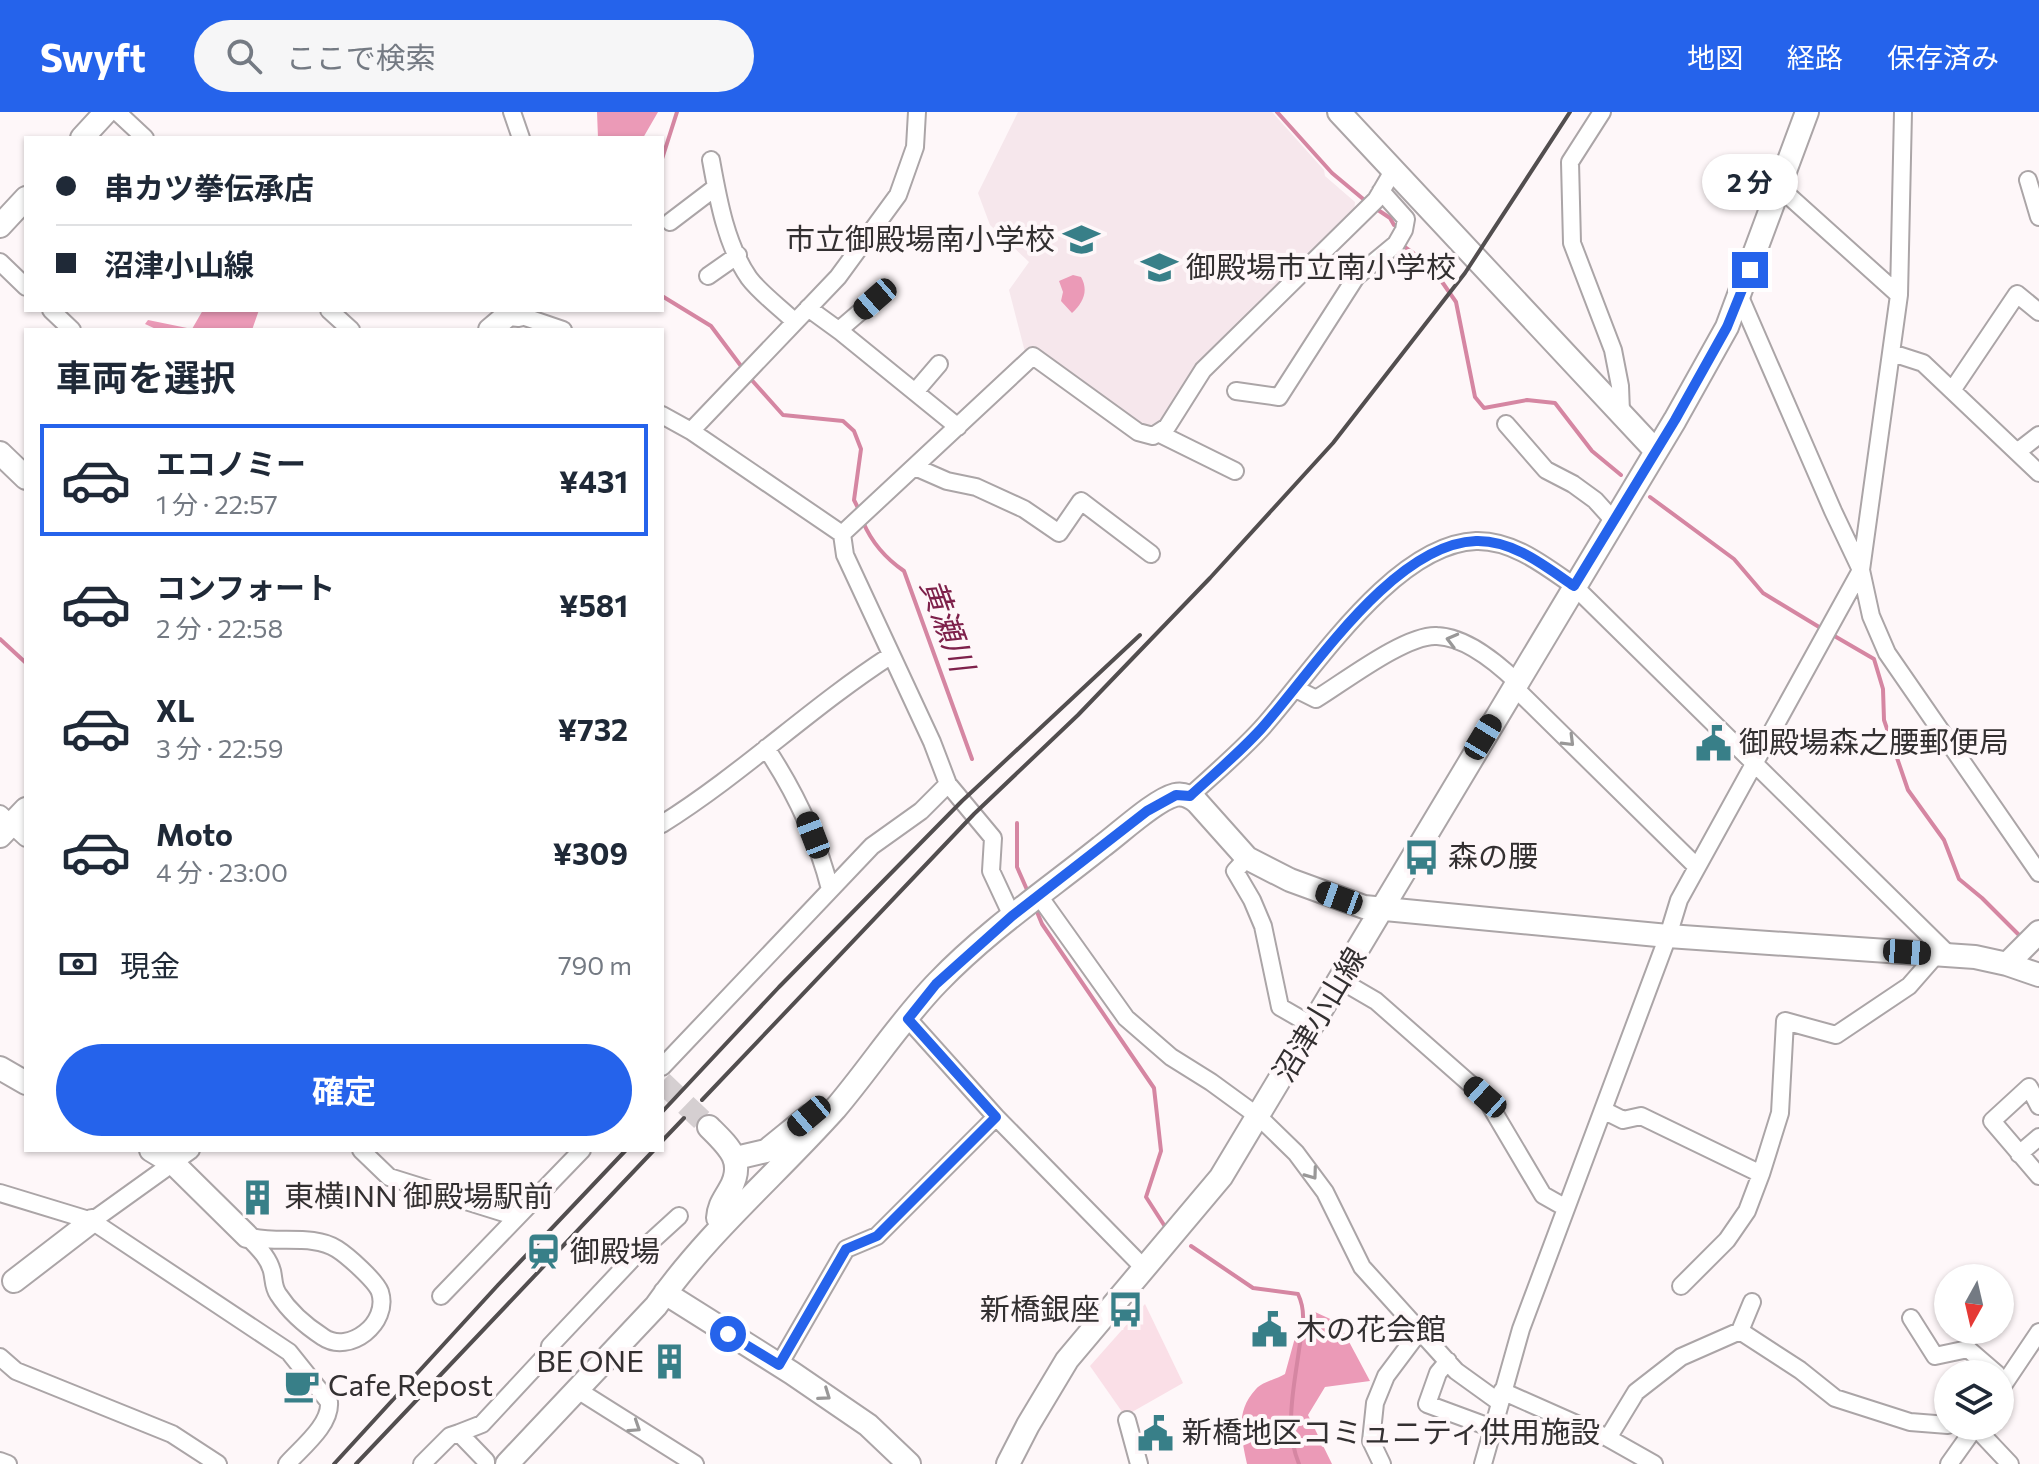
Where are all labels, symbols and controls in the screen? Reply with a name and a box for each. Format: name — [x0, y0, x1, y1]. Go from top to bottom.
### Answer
search box — [194, 20, 754, 92]
text: Swyft — [40, 33, 146, 80]
icon: search — [222, 34, 266, 78]
text: ここで検索 — [286, 38, 436, 75]
text: 地図 — [1687, 40, 1743, 74]
text: 経路 — [1787, 40, 1843, 74]
text: 保存済み — [1887, 40, 1999, 74]
callout: 2 分 — [1702, 154, 1798, 210]
text: 2 分 — [1727, 166, 1773, 197]
text: 串カツ拳伝承店 — [104, 168, 314, 205]
place label: 市立御殿場南小学校 — [785, 219, 1055, 256]
school or university icon: 市立御殿場南小学校 — [1062, 221, 1100, 259]
text: 沼津小山線 — [104, 245, 254, 282]
place label: 御殿場市立南小学校 — [1186, 247, 1456, 284]
school or university icon: 御殿場市立南小学校 — [1141, 249, 1179, 287]
route end — [1732, 252, 1768, 288]
car — [849, 274, 901, 324]
text: 車両を選択 — [56, 354, 236, 398]
icon: car — [60, 444, 132, 516]
text: エコノミー — [156, 444, 306, 481]
text: ¥431 — [559, 462, 628, 499]
text: 1 分 · 22:57 — [156, 488, 278, 519]
icon: car — [60, 568, 132, 640]
text: コンフォート — [156, 568, 335, 605]
water label: 黄瀬川 — [914, 572, 985, 679]
text: ¥581 — [559, 586, 628, 623]
text: 2 分 · 22:58 — [156, 612, 283, 643]
one-way arrow — [1446, 632, 1459, 649]
text: XL — [156, 691, 195, 728]
icon: car — [60, 692, 132, 764]
text: ¥732 — [558, 710, 628, 747]
car — [1460, 710, 1506, 764]
place label: 御殿場森之腰郵便局 — [1739, 722, 2009, 759]
public building icon: 御殿場森之腰郵便局 — [1694, 724, 1732, 762]
text: 3 分 · 22:59 — [156, 732, 284, 763]
one-way arrow — [1560, 732, 1574, 746]
car — [793, 808, 833, 862]
text: Moto — [156, 815, 233, 852]
icon: car — [60, 816, 132, 888]
text: ¥309 — [553, 834, 628, 871]
place label: 森の腰 — [1448, 836, 1538, 873]
bus stop icon: 森の腰 — [1403, 838, 1441, 876]
text: 4 分 · 23:00 — [156, 856, 288, 887]
car — [1312, 879, 1366, 917]
car — [1882, 938, 1932, 966]
street label: 沼津小山線 — [1263, 940, 1372, 1088]
icon: cash — [56, 942, 100, 986]
text: 現金 — [120, 946, 180, 983]
text: 790 m — [558, 949, 632, 980]
button: 確定 — [56, 1044, 632, 1136]
car — [1459, 1072, 1511, 1122]
car — [783, 1091, 835, 1141]
one-way arrow — [1302, 1166, 1316, 1180]
place label: 東横INN 御殿場駅前 — [284, 1176, 553, 1213]
building icon: 東横INN 御殿場駅前 — [239, 1178, 277, 1216]
place label: 御殿場 — [570, 1231, 660, 1268]
station icon: 御殿場 — [525, 1233, 563, 1271]
north arrow — [1934, 1264, 2014, 1344]
map controls — [1934, 1264, 2014, 1440]
place label: 新橋銀座 — [980, 1289, 1100, 1326]
bus stop icon: 新橋銀座 — [1107, 1291, 1145, 1329]
place label: 木の花会館 — [1296, 1309, 1446, 1346]
public building icon: 木の花会館 — [1251, 1311, 1289, 1349]
route start — [710, 1316, 746, 1352]
place label: BE ONE — [536, 1341, 644, 1378]
building icon: BE ONE — [651, 1343, 689, 1381]
button: layers — [1934, 1360, 2014, 1440]
place label: Cafe Repost — [328, 1365, 493, 1402]
cafe icon: Cafe Repost — [283, 1367, 321, 1405]
one-way arrow — [816, 1386, 830, 1401]
place label: 新橋地区コミュニティ供用施設 — [1182, 1412, 1600, 1449]
public building icon: 新橋地区コミュニティ供用施設 — [1137, 1414, 1175, 1452]
one-way arrow — [626, 1417, 641, 1432]

